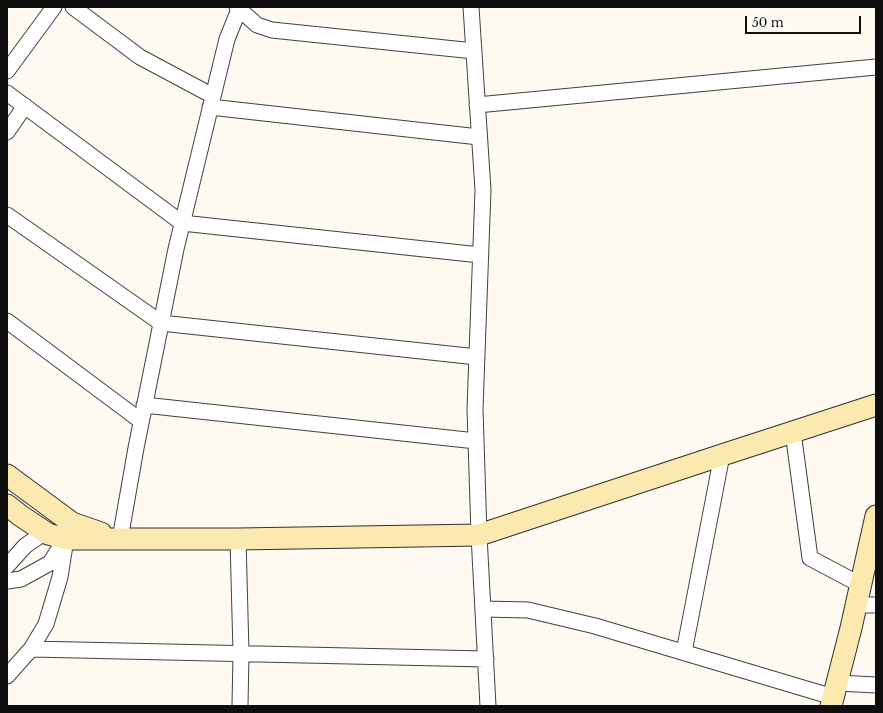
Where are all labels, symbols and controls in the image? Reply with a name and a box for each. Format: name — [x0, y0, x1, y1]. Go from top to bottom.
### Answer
scale bar — [747, 8, 863, 34]
text: 50 m — [752, 15, 784, 30]

